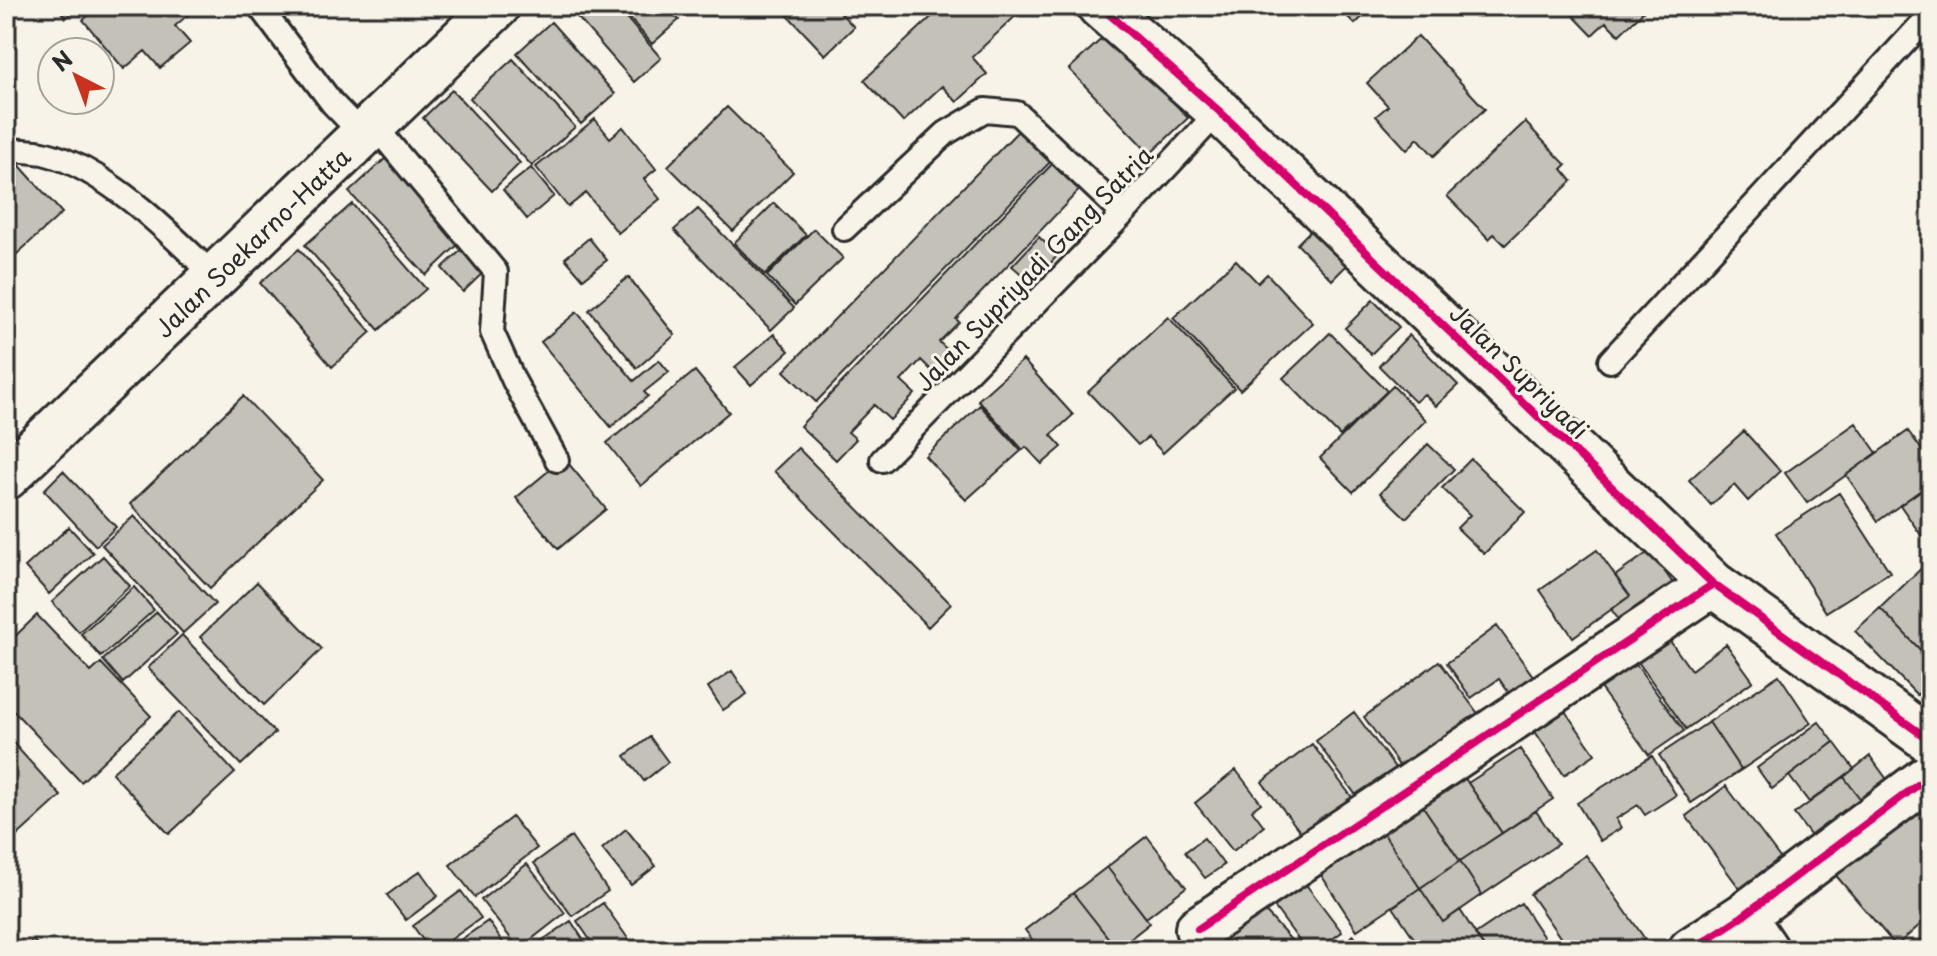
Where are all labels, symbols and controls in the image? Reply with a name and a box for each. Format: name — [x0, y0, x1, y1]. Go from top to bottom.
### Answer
north arrow — [36, 36, 116, 116]
text: N — [44, 42, 79, 78]
street label: Jalan Supriyadi Gang Satria — [906, 137, 1161, 399]
street label: Jalan Soekarno-Hatta — [146, 139, 358, 345]
street label: Jalan Supriyadi — [1442, 295, 1598, 447]

